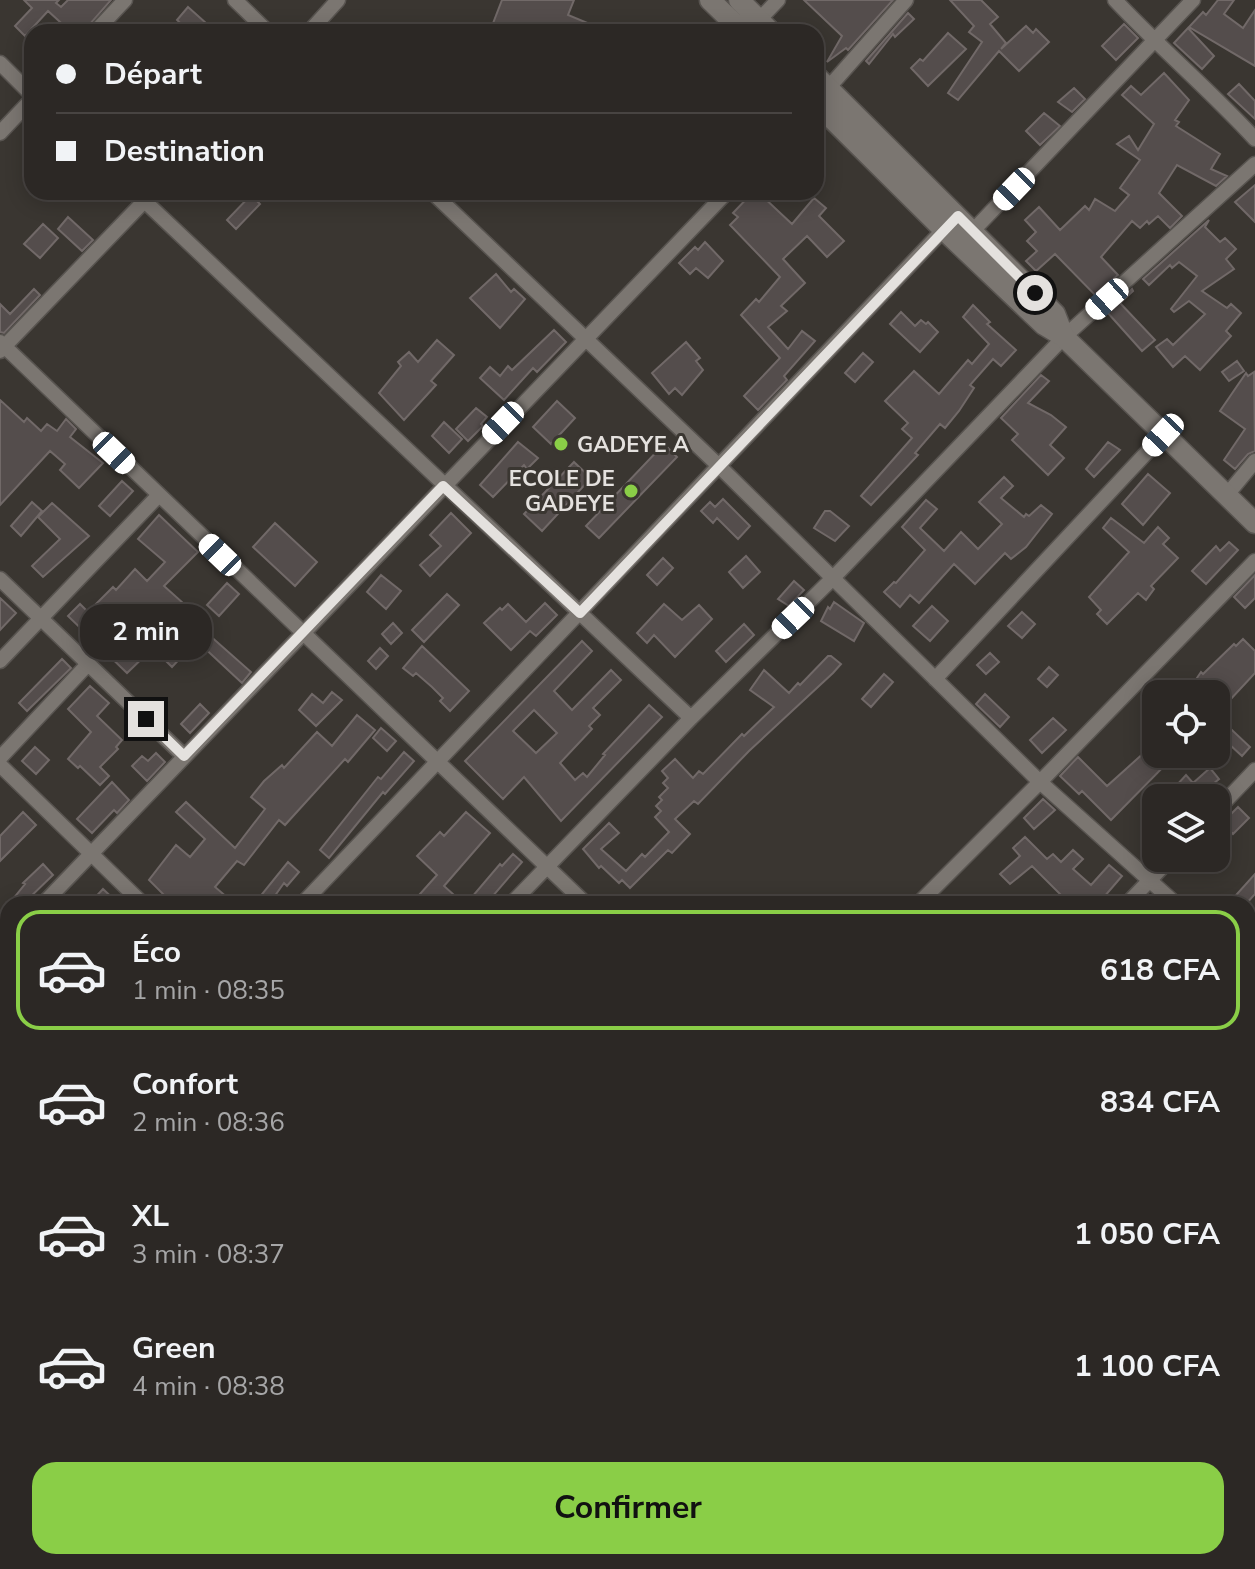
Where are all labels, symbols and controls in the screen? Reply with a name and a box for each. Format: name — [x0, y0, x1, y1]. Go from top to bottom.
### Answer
text: Départ — [104, 54, 202, 95]
text: Destination — [104, 131, 265, 172]
car — [989, 163, 1039, 215]
car — [1081, 274, 1133, 324]
route start — [1017, 275, 1053, 311]
car — [478, 397, 528, 449]
car — [1138, 409, 1188, 461]
car — [88, 428, 140, 478]
place label: GADEYE A — [577, 430, 690, 460]
marker: GADEYE A — [552, 435, 570, 453]
place label: ECOLE DE GADEYE — [509, 464, 615, 519]
marker: ECOLE DE GADEYE — [622, 482, 640, 500]
car — [194, 530, 246, 580]
car — [767, 593, 819, 643]
callout: 2 min — [80, 603, 212, 659]
text: 2 min — [112, 614, 180, 649]
map controls — [1142, 680, 1230, 872]
button: locate — [1142, 680, 1230, 768]
route end — [128, 701, 164, 737]
button: layers — [1142, 784, 1230, 872]
text: Éco — [132, 932, 181, 973]
icon: car — [36, 934, 108, 1006]
text: 618 CFA — [1100, 950, 1220, 991]
text: 1 min · 08:35 — [132, 973, 285, 1008]
text: Confort — [132, 1064, 238, 1105]
icon: car — [36, 1066, 108, 1138]
text: 834 CFA — [1100, 1082, 1220, 1123]
text: 2 min · 08:36 — [132, 1105, 285, 1140]
text: XL — [132, 1196, 169, 1237]
icon: car — [36, 1198, 108, 1270]
text: 1 050 CFA — [1074, 1214, 1220, 1255]
text: 3 min · 08:37 — [132, 1237, 285, 1272]
text: Green — [132, 1328, 216, 1369]
icon: car — [36, 1330, 108, 1402]
text: 1 100 CFA — [1074, 1346, 1220, 1387]
text: 4 min · 08:38 — [132, 1369, 285, 1404]
button: Confirmer — [32, 1462, 1224, 1554]

